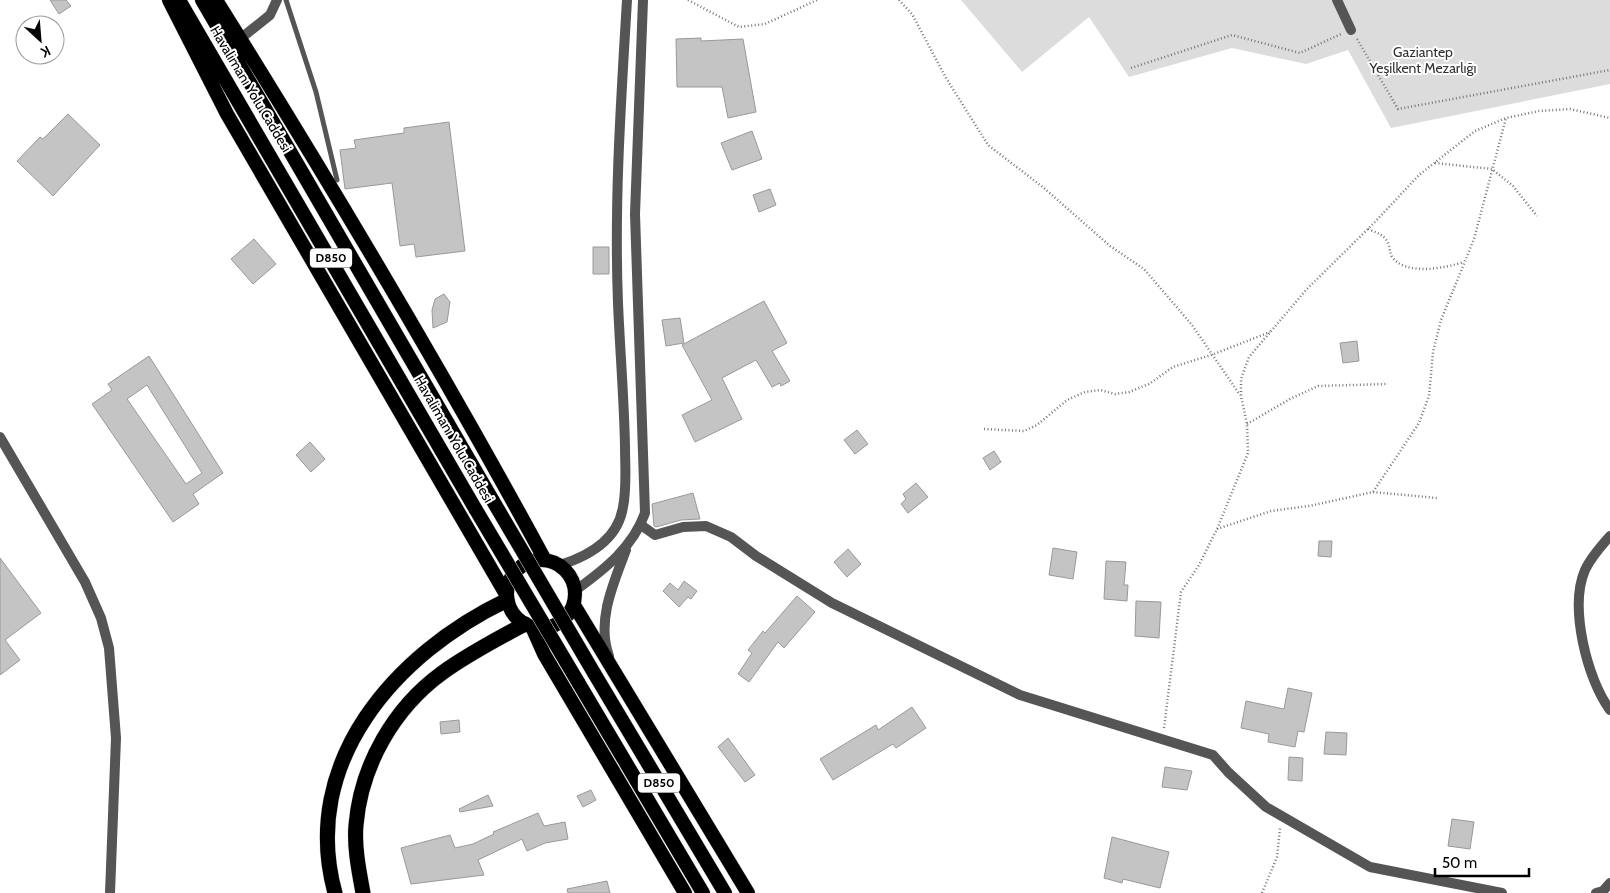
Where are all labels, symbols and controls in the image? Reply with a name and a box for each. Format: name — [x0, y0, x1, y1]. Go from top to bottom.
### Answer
north arrow — [15, 15, 65, 65]
street label: Havalimanı Yolu Caddesi — [206, 23, 296, 155]
text: K — [38, 42, 54, 62]
park label: Gaziantep Yeşilkent Mezarlığı — [1368, 43, 1477, 77]
road number: D850 — [310, 248, 352, 268]
street label: Havalimanı Yolu Caddesi — [410, 372, 498, 506]
road number: D850 — [638, 774, 680, 792]
scale bar — [1435, 846, 1529, 878]
text: 50 m — [1442, 854, 1477, 872]

